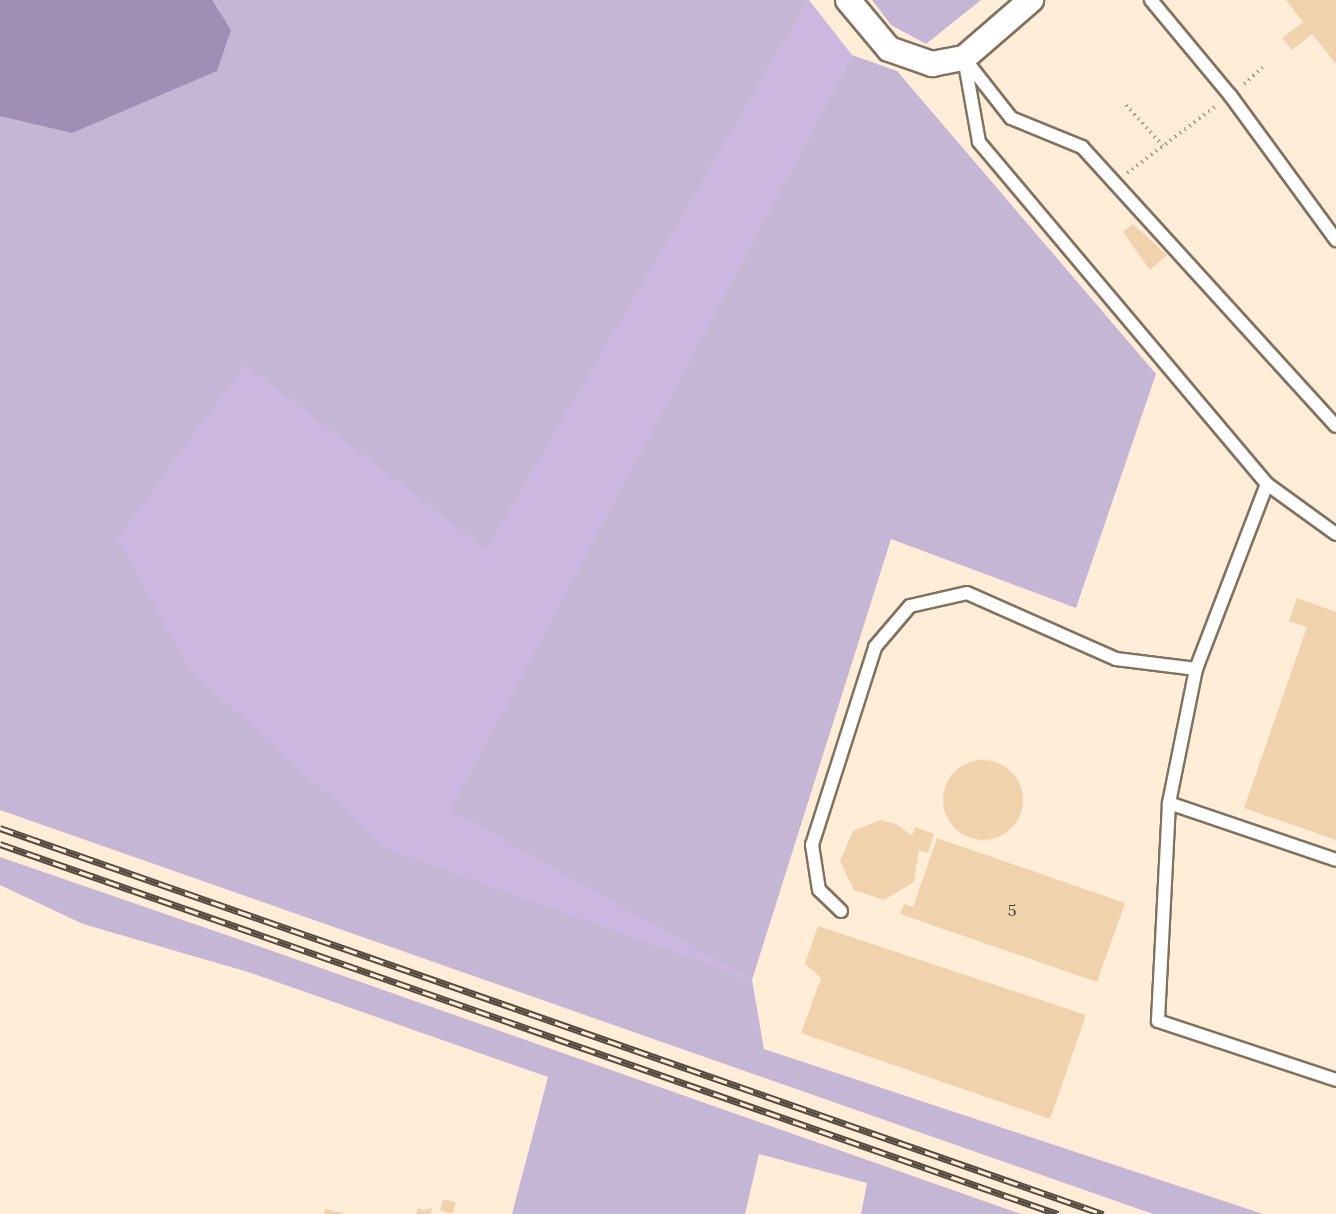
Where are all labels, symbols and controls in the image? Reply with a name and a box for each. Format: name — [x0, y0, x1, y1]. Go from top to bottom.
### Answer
house number: 5 — [1008, 900, 1016, 920]

